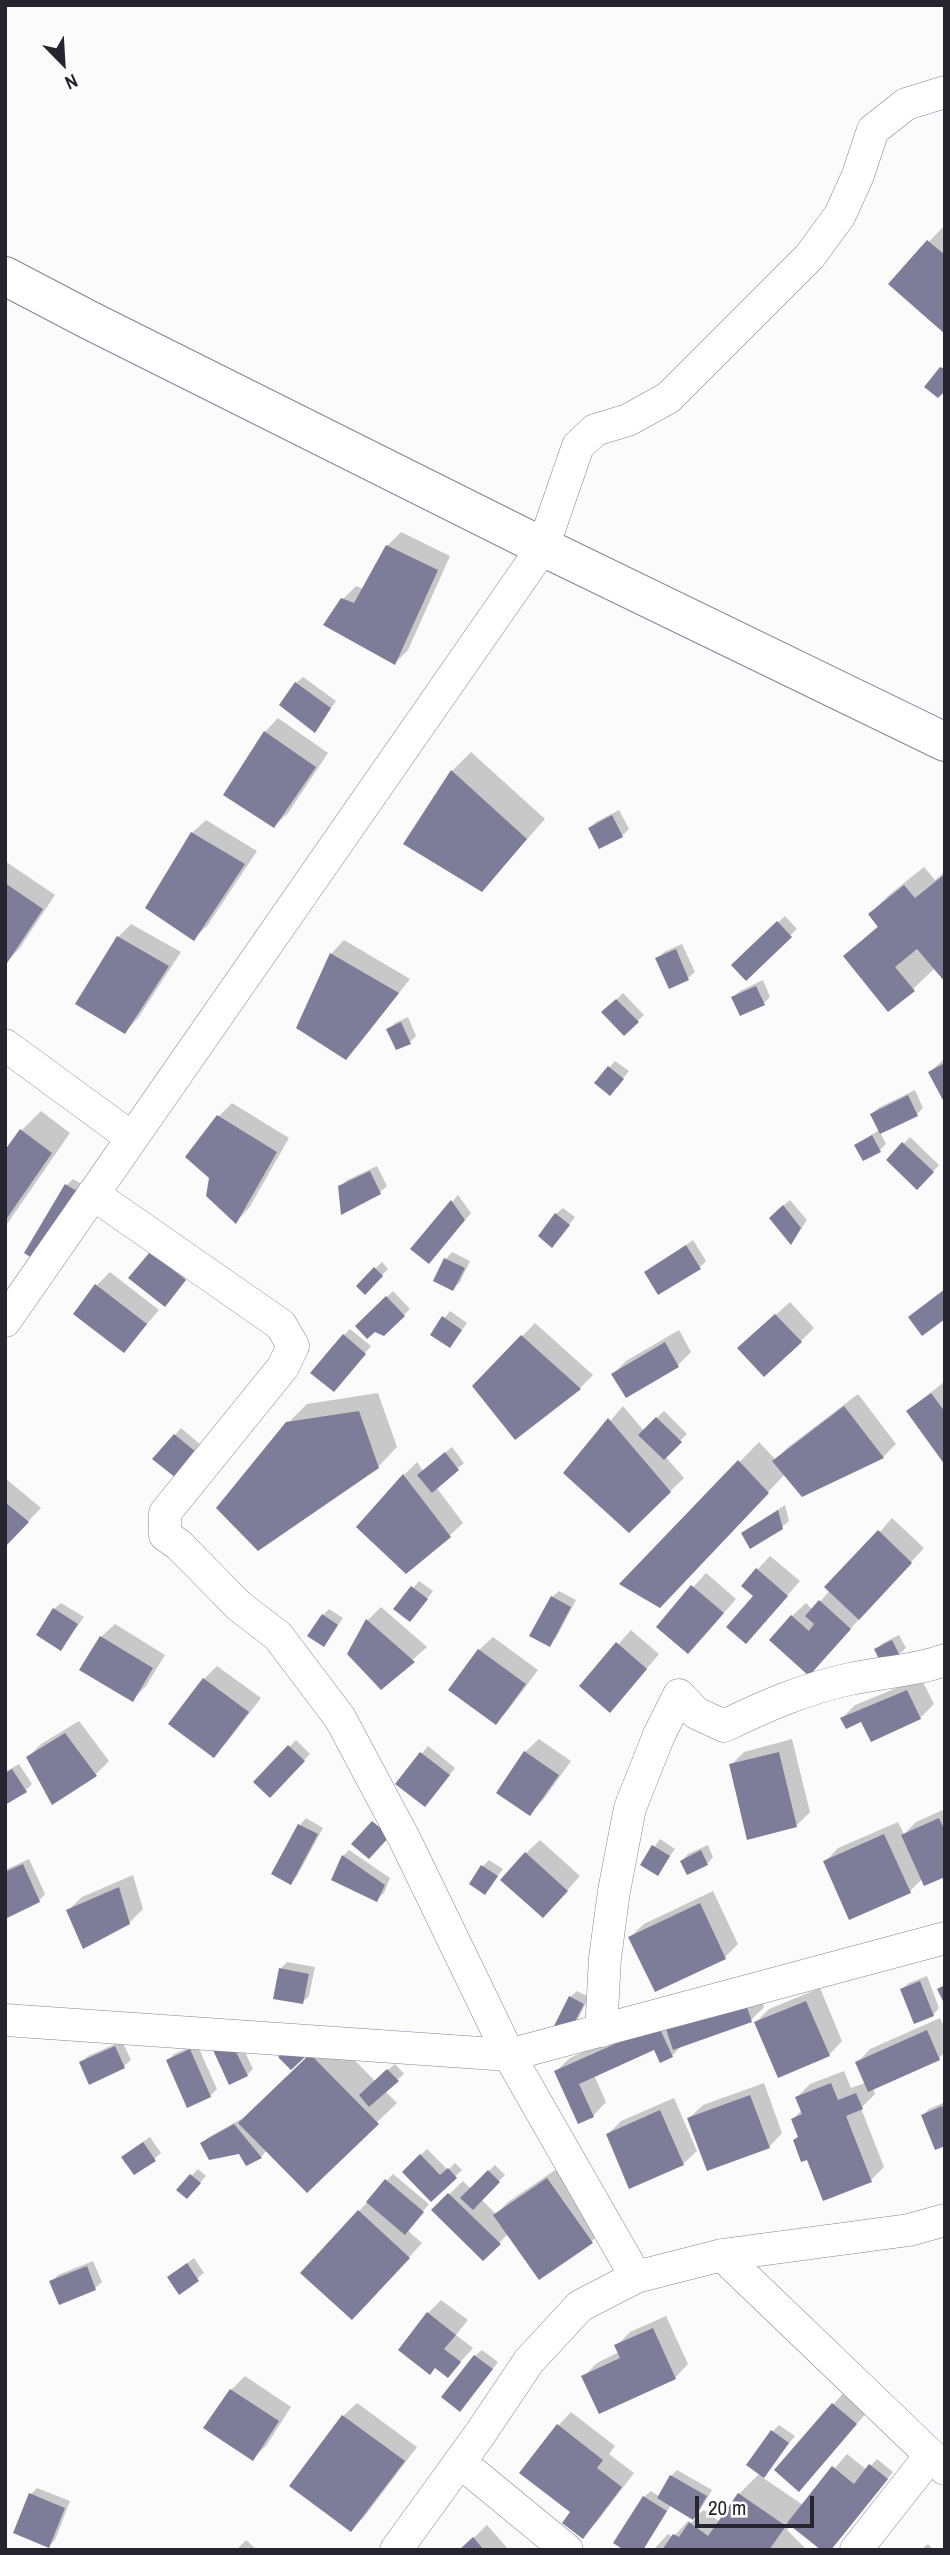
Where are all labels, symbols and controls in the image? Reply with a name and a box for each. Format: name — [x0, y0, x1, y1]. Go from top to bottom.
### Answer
north arrow — [28, 28, 98, 98]
text: N — [61, 68, 82, 96]
scale bar — [698, 2482, 817, 2526]
text: 20 m — [708, 2493, 746, 2522]

